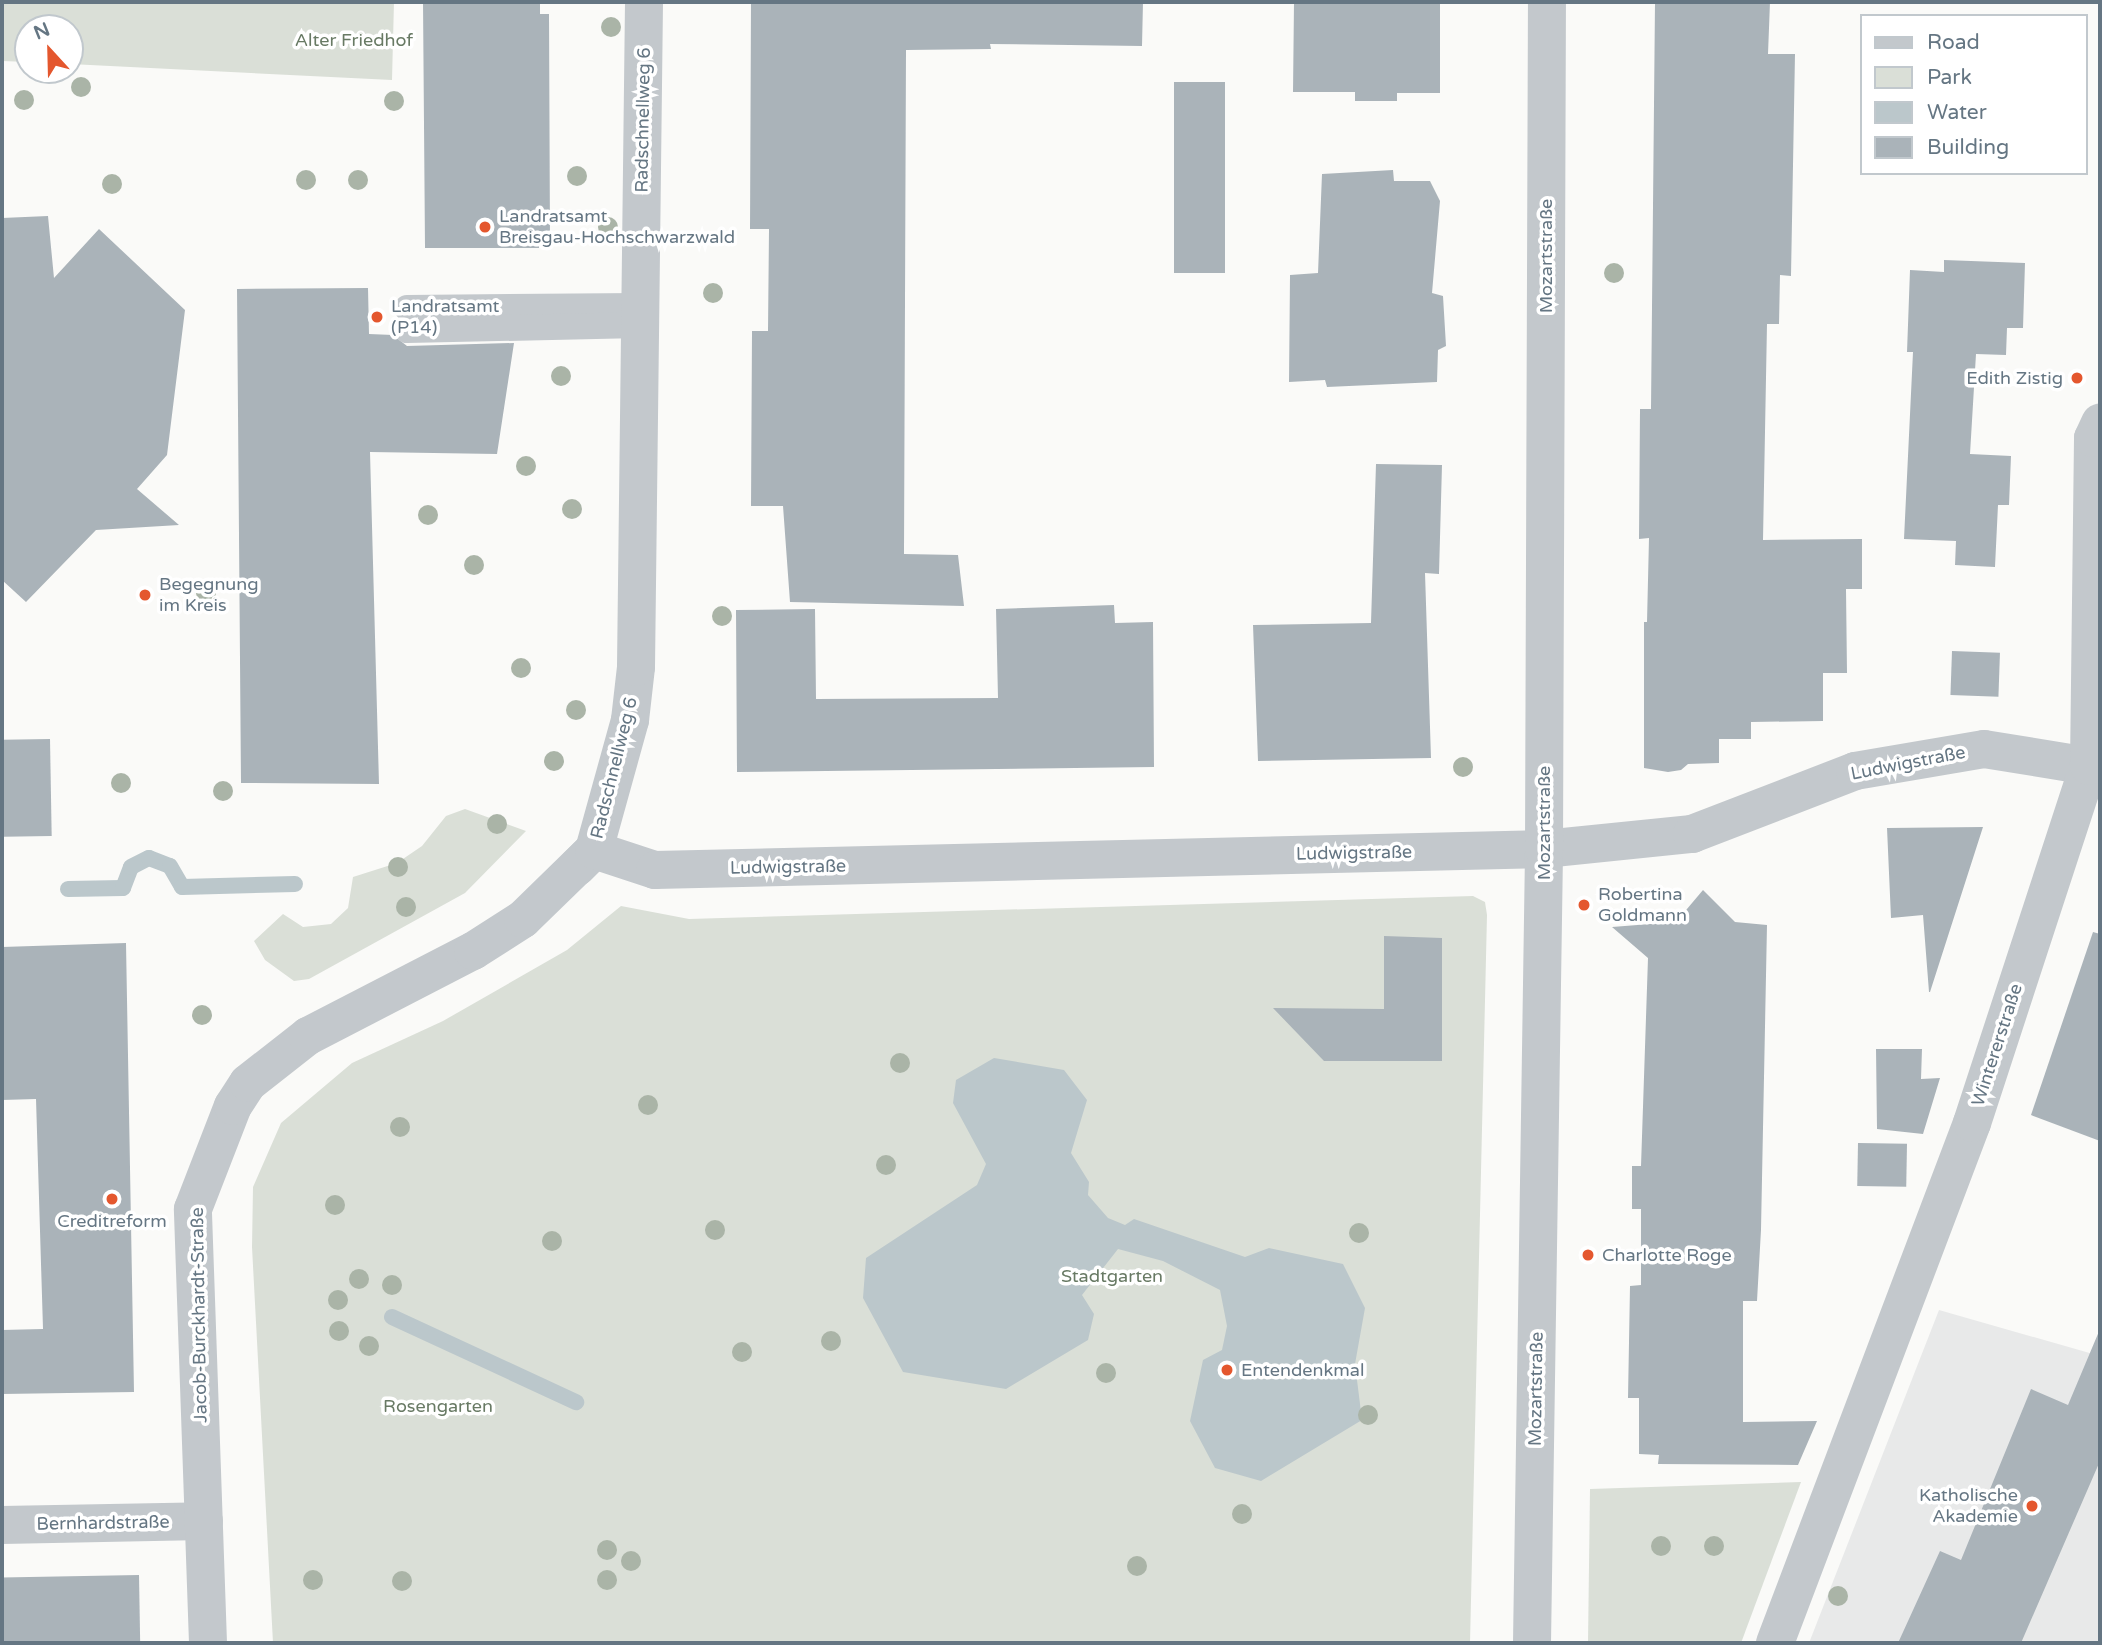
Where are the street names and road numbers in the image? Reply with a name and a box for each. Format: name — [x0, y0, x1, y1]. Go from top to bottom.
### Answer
street label: Radschnellweg 6 — [631, 47, 655, 193]
street label: Mozartstraße — [1535, 199, 1557, 313]
street label: Radschnellweg 6 — [586, 695, 642, 841]
street label: Ludwigstraße — [1849, 741, 1967, 785]
street label: Mozartstraße — [1533, 766, 1555, 880]
street label: Ludwigstraße — [1296, 841, 1412, 865]
street label: Ludwigstraße — [730, 855, 846, 879]
street label: Wintererstraße — [1967, 981, 2027, 1109]
street label: Jacob-Burckhardt-Straße — [186, 1207, 212, 1423]
street label: Mozartstraße — [1524, 1332, 1548, 1446]
street label: Bernhardstraße — [36, 1511, 170, 1535]

